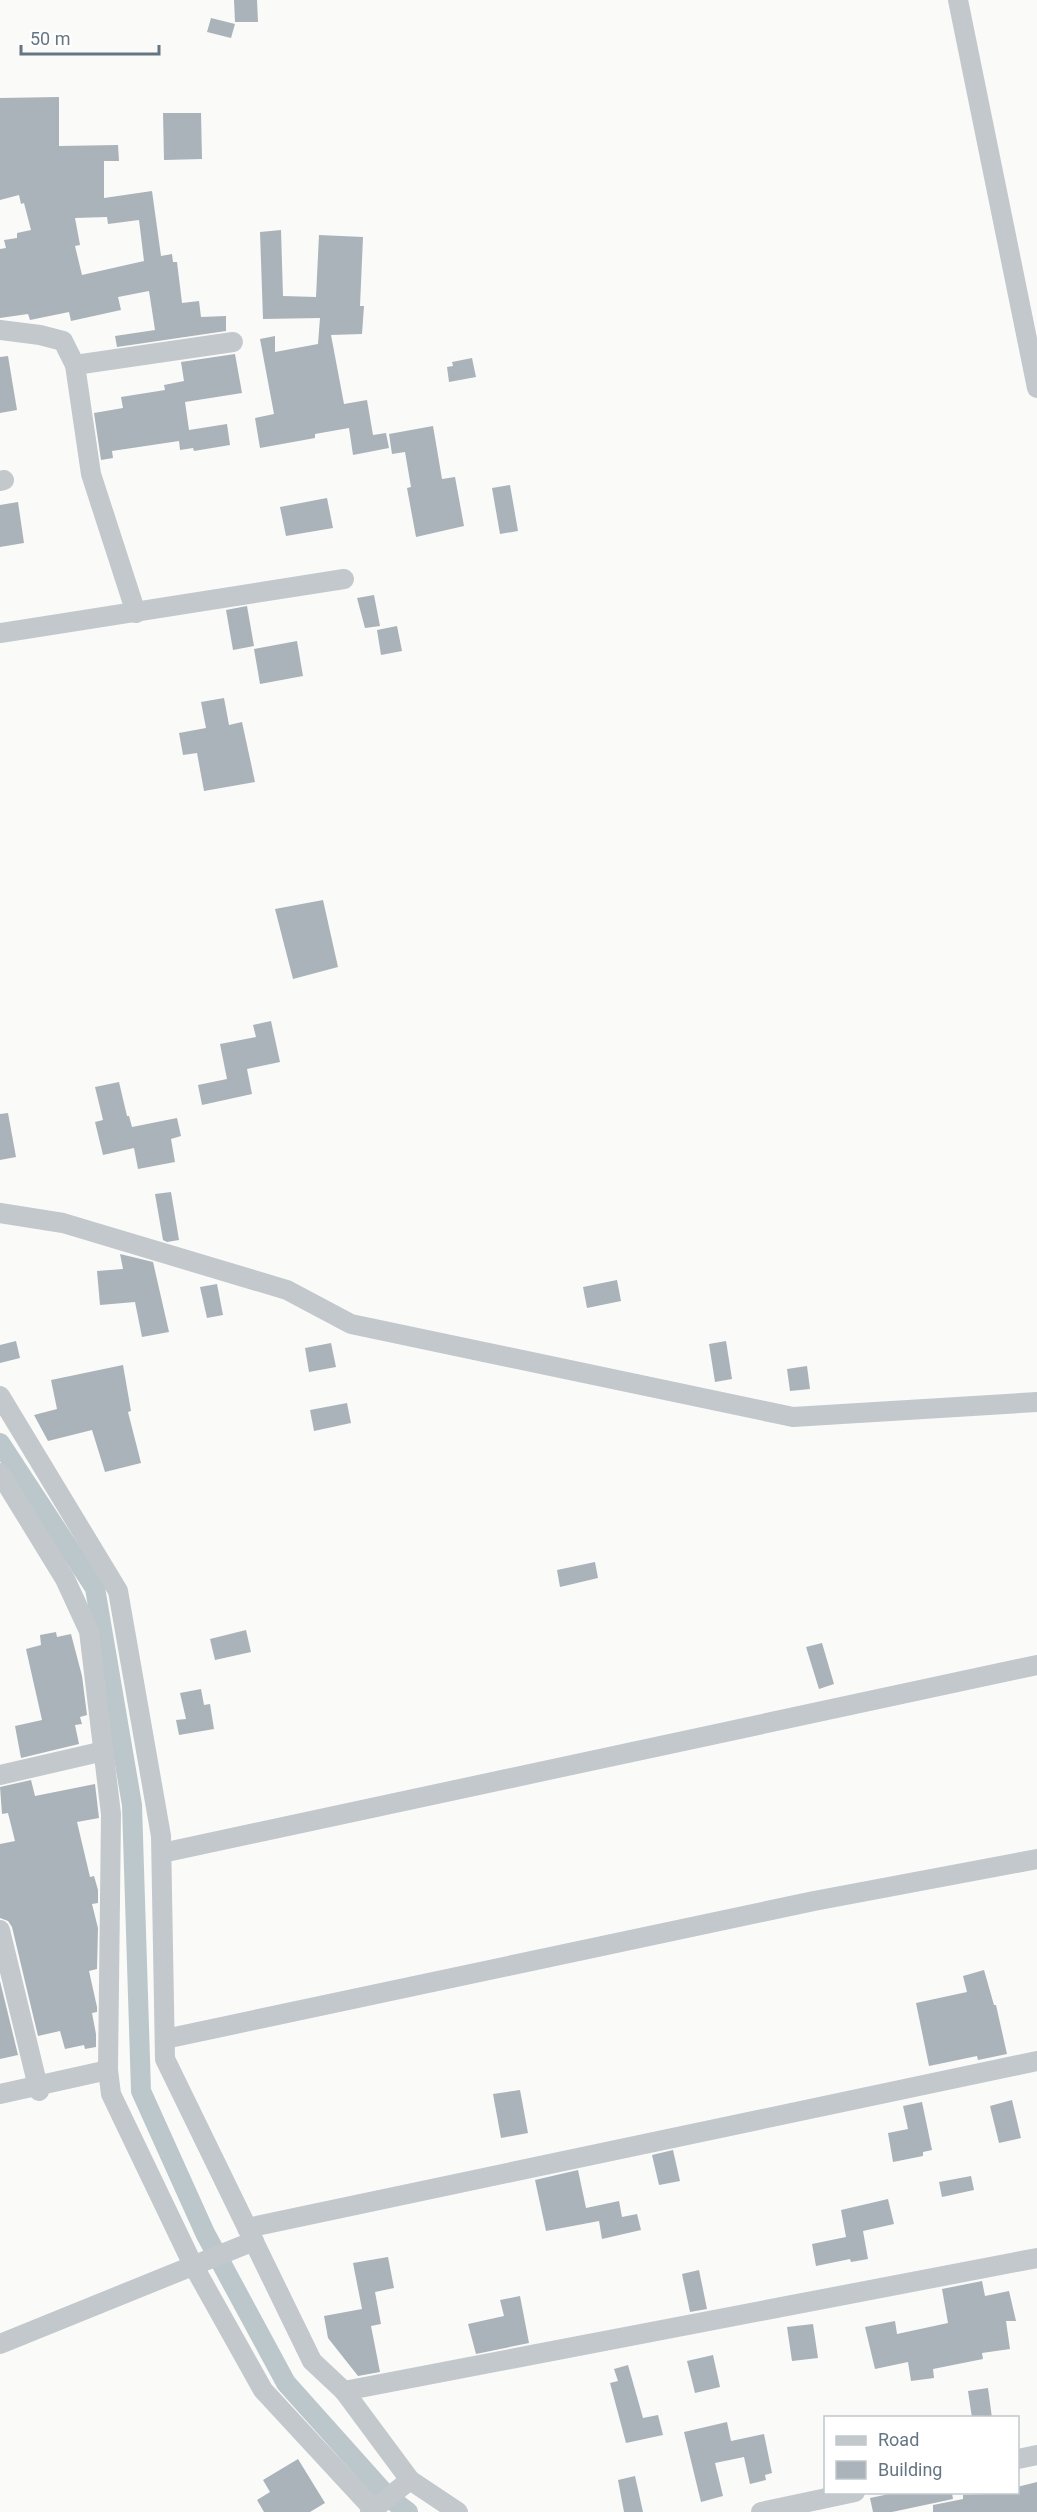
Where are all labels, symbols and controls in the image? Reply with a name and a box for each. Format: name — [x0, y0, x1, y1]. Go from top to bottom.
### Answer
scale bar — [21, 18, 159, 56]
text: 50 m — [30, 28, 70, 49]
legend — [824, 2416, 1019, 2494]
text: Road — [878, 2429, 919, 2450]
text: Building — [878, 2459, 942, 2480]

